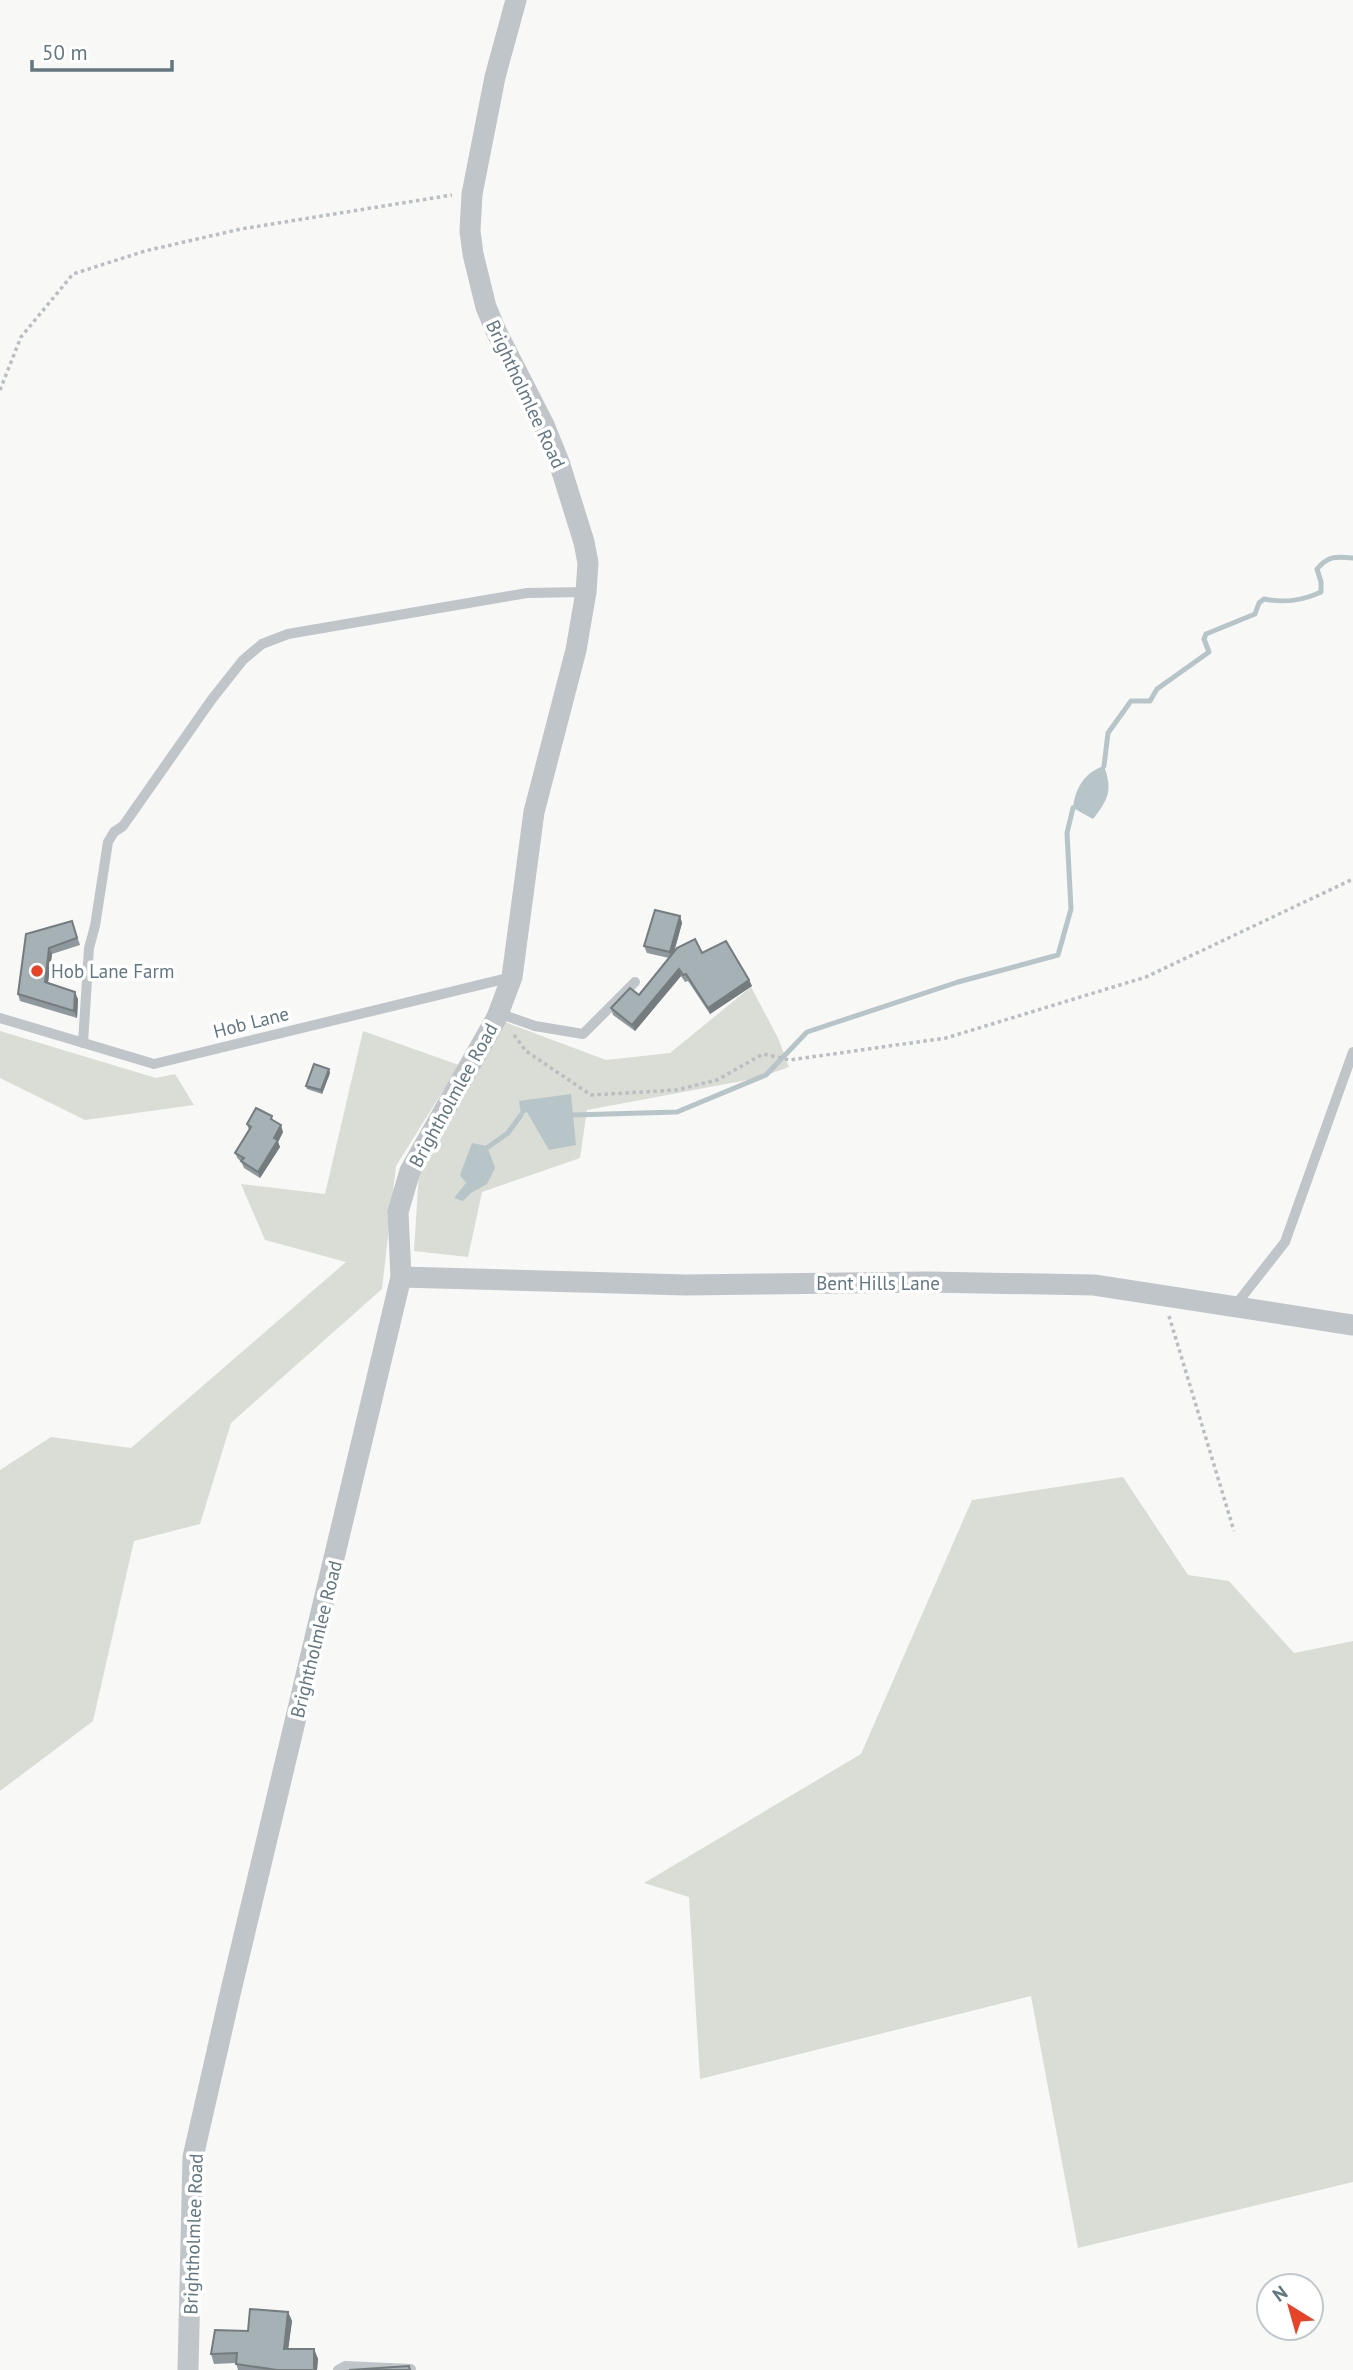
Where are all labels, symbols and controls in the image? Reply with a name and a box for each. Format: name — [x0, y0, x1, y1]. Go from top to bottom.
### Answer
scale bar — [32, 28, 172, 72]
text: 50 m — [42, 39, 88, 66]
street label: Brightholmlee Road — [481, 316, 571, 472]
place label: Hob Lane Farm — [51, 959, 174, 983]
marker: Hob Lane Farm — [29, 963, 45, 979]
street label: Hob Lane — [211, 1001, 291, 1043]
street label: Brightholmlee Road — [403, 1019, 503, 1171]
street label: Bent Hills Lane — [816, 1271, 940, 1295]
street label: Brightholmlee Road — [285, 1558, 347, 1720]
street label: Brightholmlee Road — [178, 2153, 208, 2315]
north arrow — [1255, 2272, 1325, 2342]
text: N — [1268, 2280, 1292, 2307]

